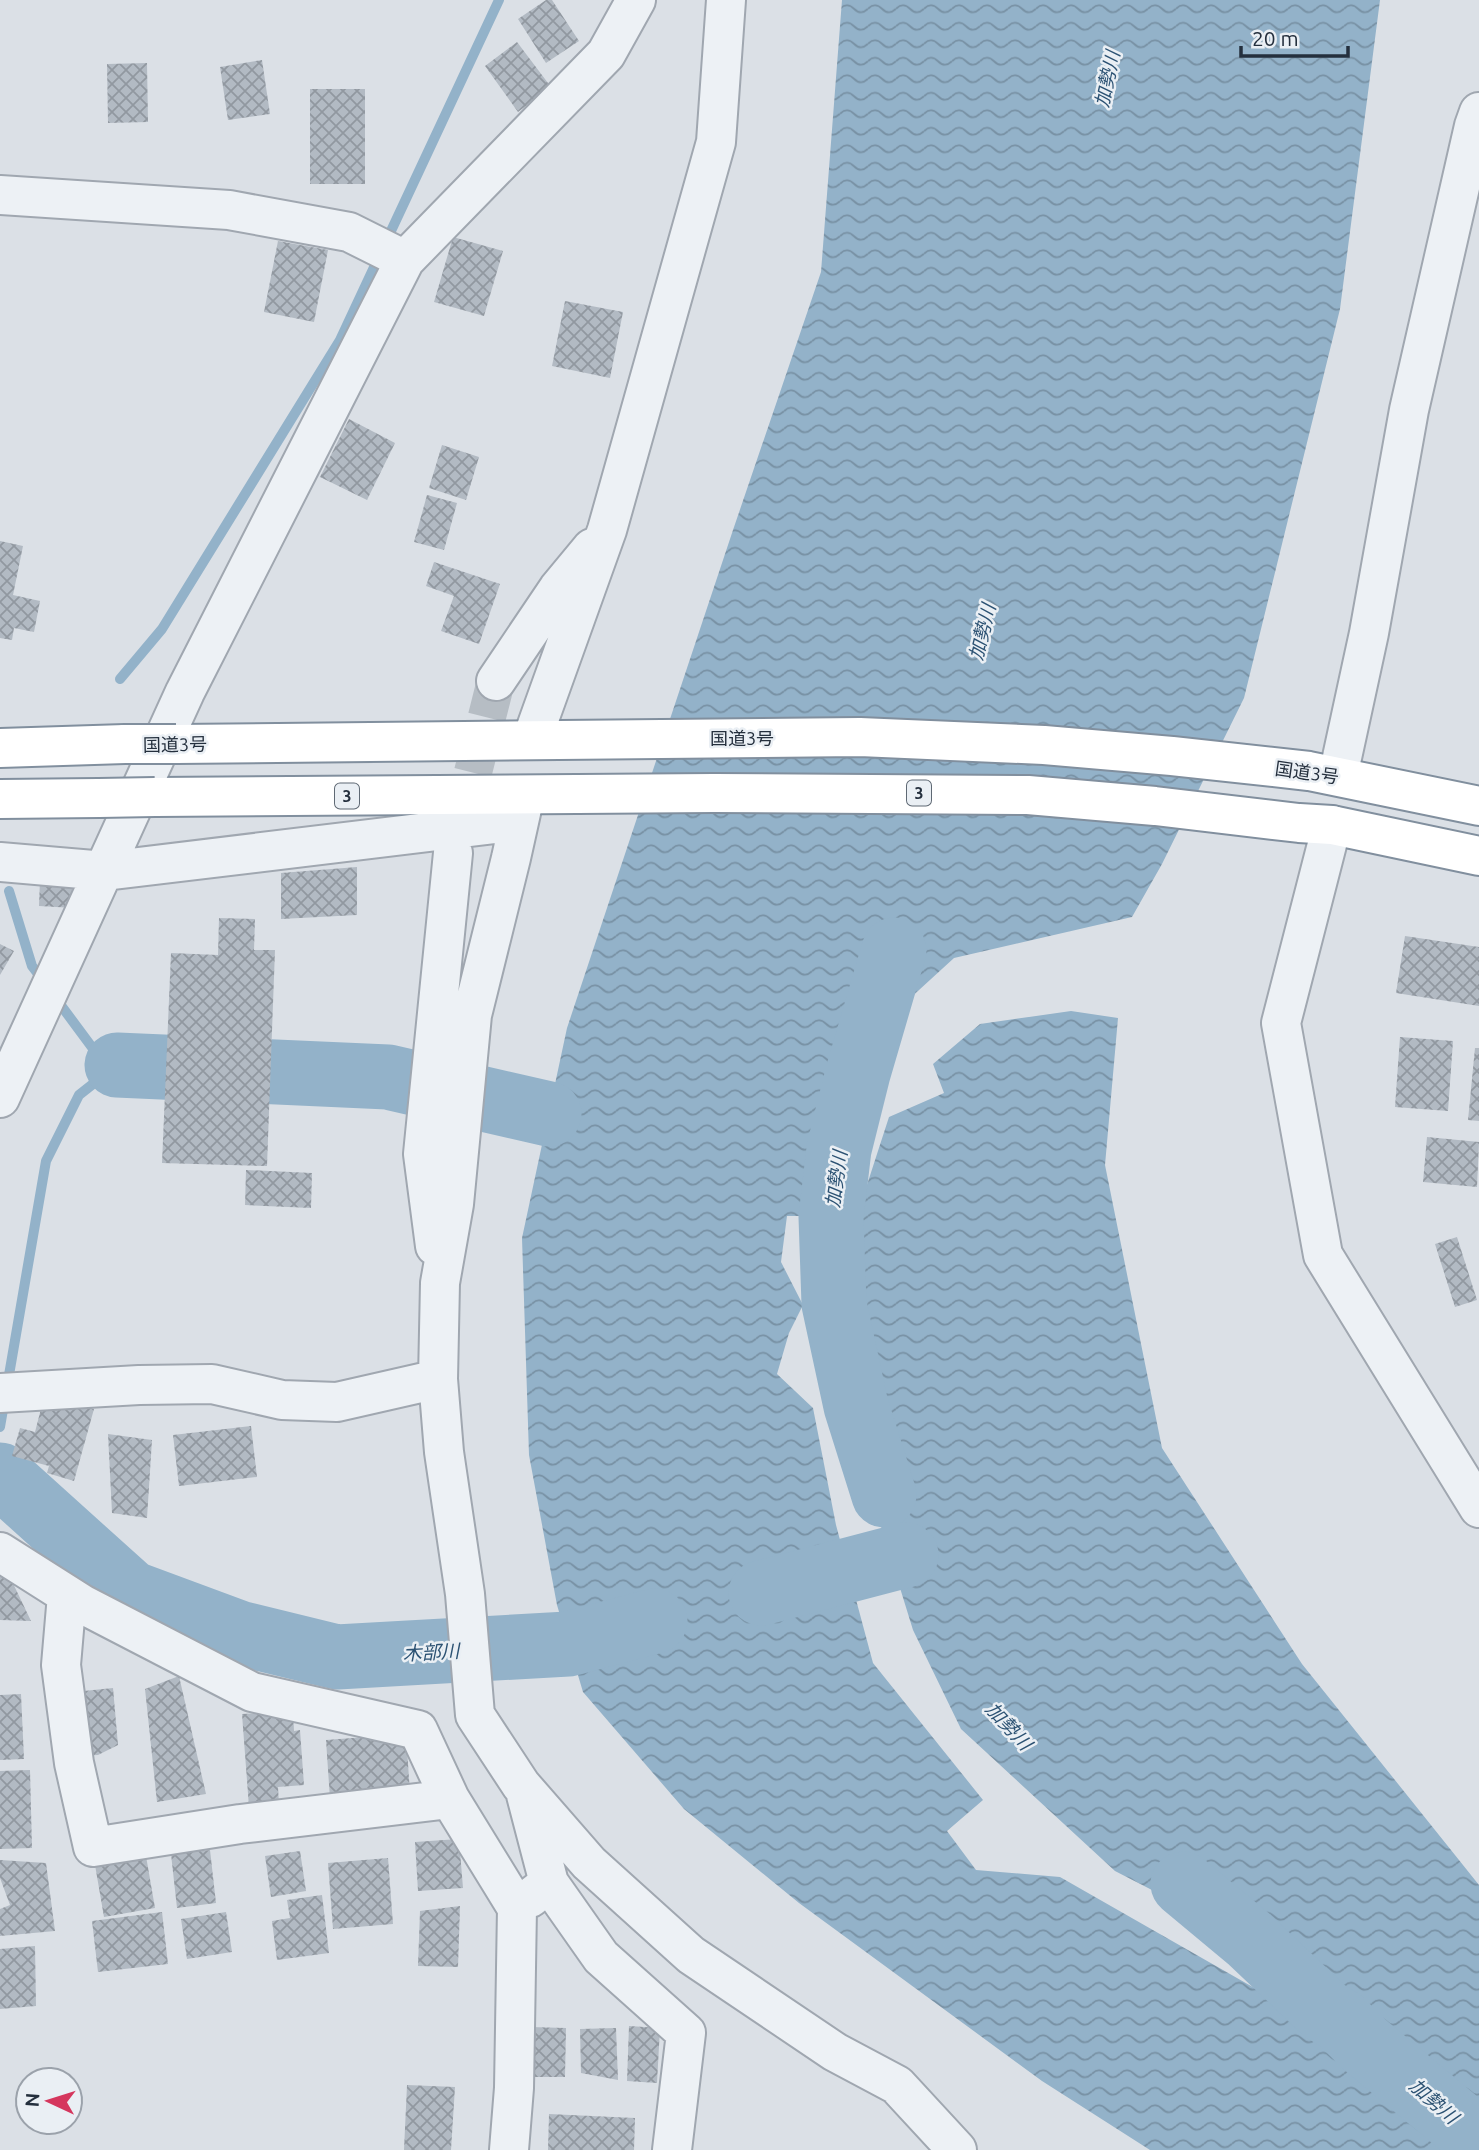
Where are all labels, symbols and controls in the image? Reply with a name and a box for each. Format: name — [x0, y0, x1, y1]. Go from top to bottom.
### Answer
scale bar — [1241, 14, 1348, 58]
text: 20 m — [1252, 26, 1299, 50]
water label: 加勢川 — [1090, 47, 1124, 109]
water label: 加勢川 — [964, 600, 1000, 662]
street label: 国道3号 — [710, 728, 774, 748]
street label: 国道3号 — [143, 733, 207, 755]
street label: 国道3号 — [1274, 758, 1340, 786]
road number: 3 — [907, 780, 931, 806]
road number: 3 — [335, 783, 359, 808]
water label: 加勢川 — [821, 1147, 851, 1209]
water label: 木部川 — [402, 1639, 462, 1664]
water label: 加勢川 — [982, 1698, 1038, 1756]
north arrow — [14, 2066, 84, 2136]
water label: 加勢川 — [1405, 2074, 1464, 2129]
text: N — [21, 2092, 44, 2108]

